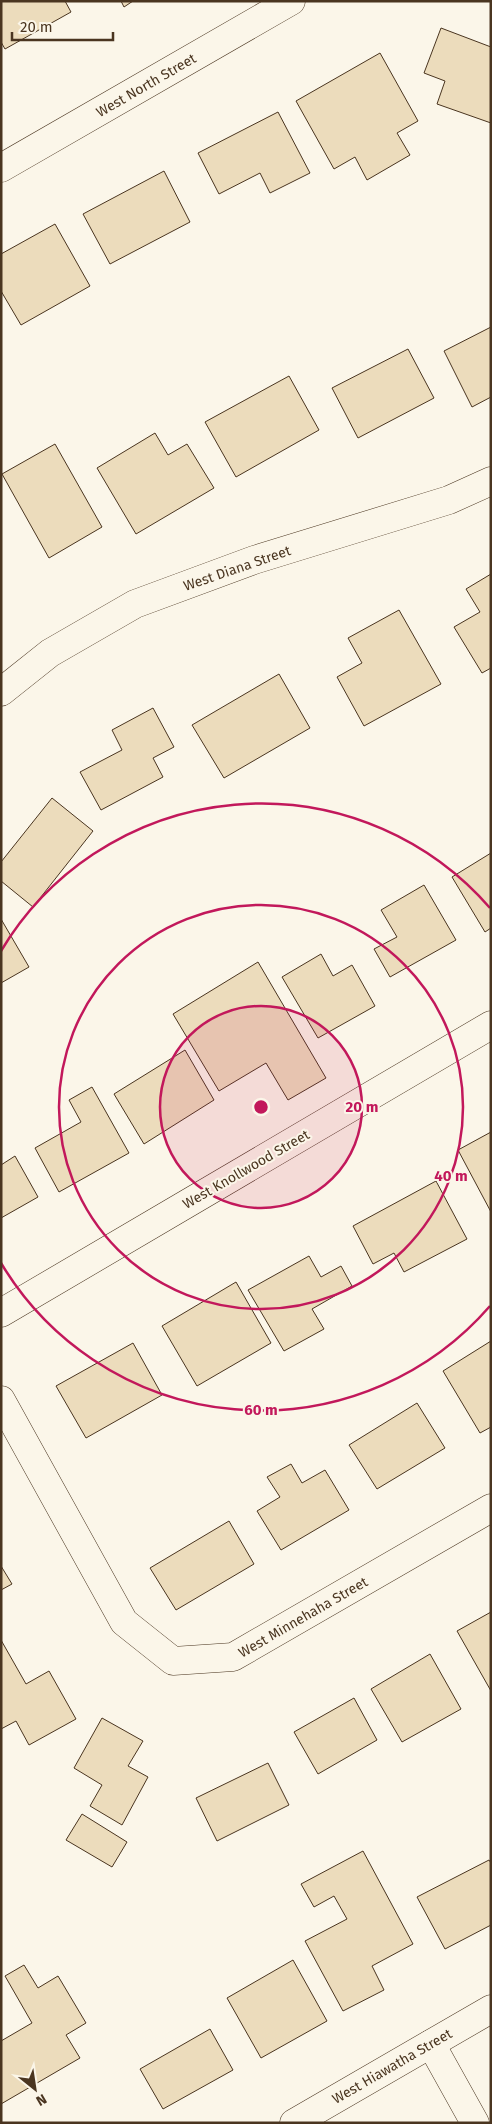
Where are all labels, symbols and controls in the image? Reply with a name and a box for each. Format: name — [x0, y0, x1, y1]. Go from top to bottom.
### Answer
scale bar — [12, 10, 114, 42]
text: 20 m — [20, 18, 53, 36]
street label: West North Street — [93, 49, 200, 121]
street label: West Diana Street — [181, 542, 294, 595]
centre of rings — [252, 1098, 270, 1116]
text: 20 m — [346, 1098, 378, 1116]
street label: West Knollwood Street — [180, 1126, 314, 1213]
text: 40 m — [434, 1167, 468, 1185]
text: 60 m — [244, 1401, 278, 1419]
street label: West Minnehaha Street — [236, 1573, 372, 1661]
street label: West Hiawatha Street — [329, 2025, 456, 2108]
north arrow — [10, 2064, 60, 2114]
text: N — [33, 2090, 50, 2110]

